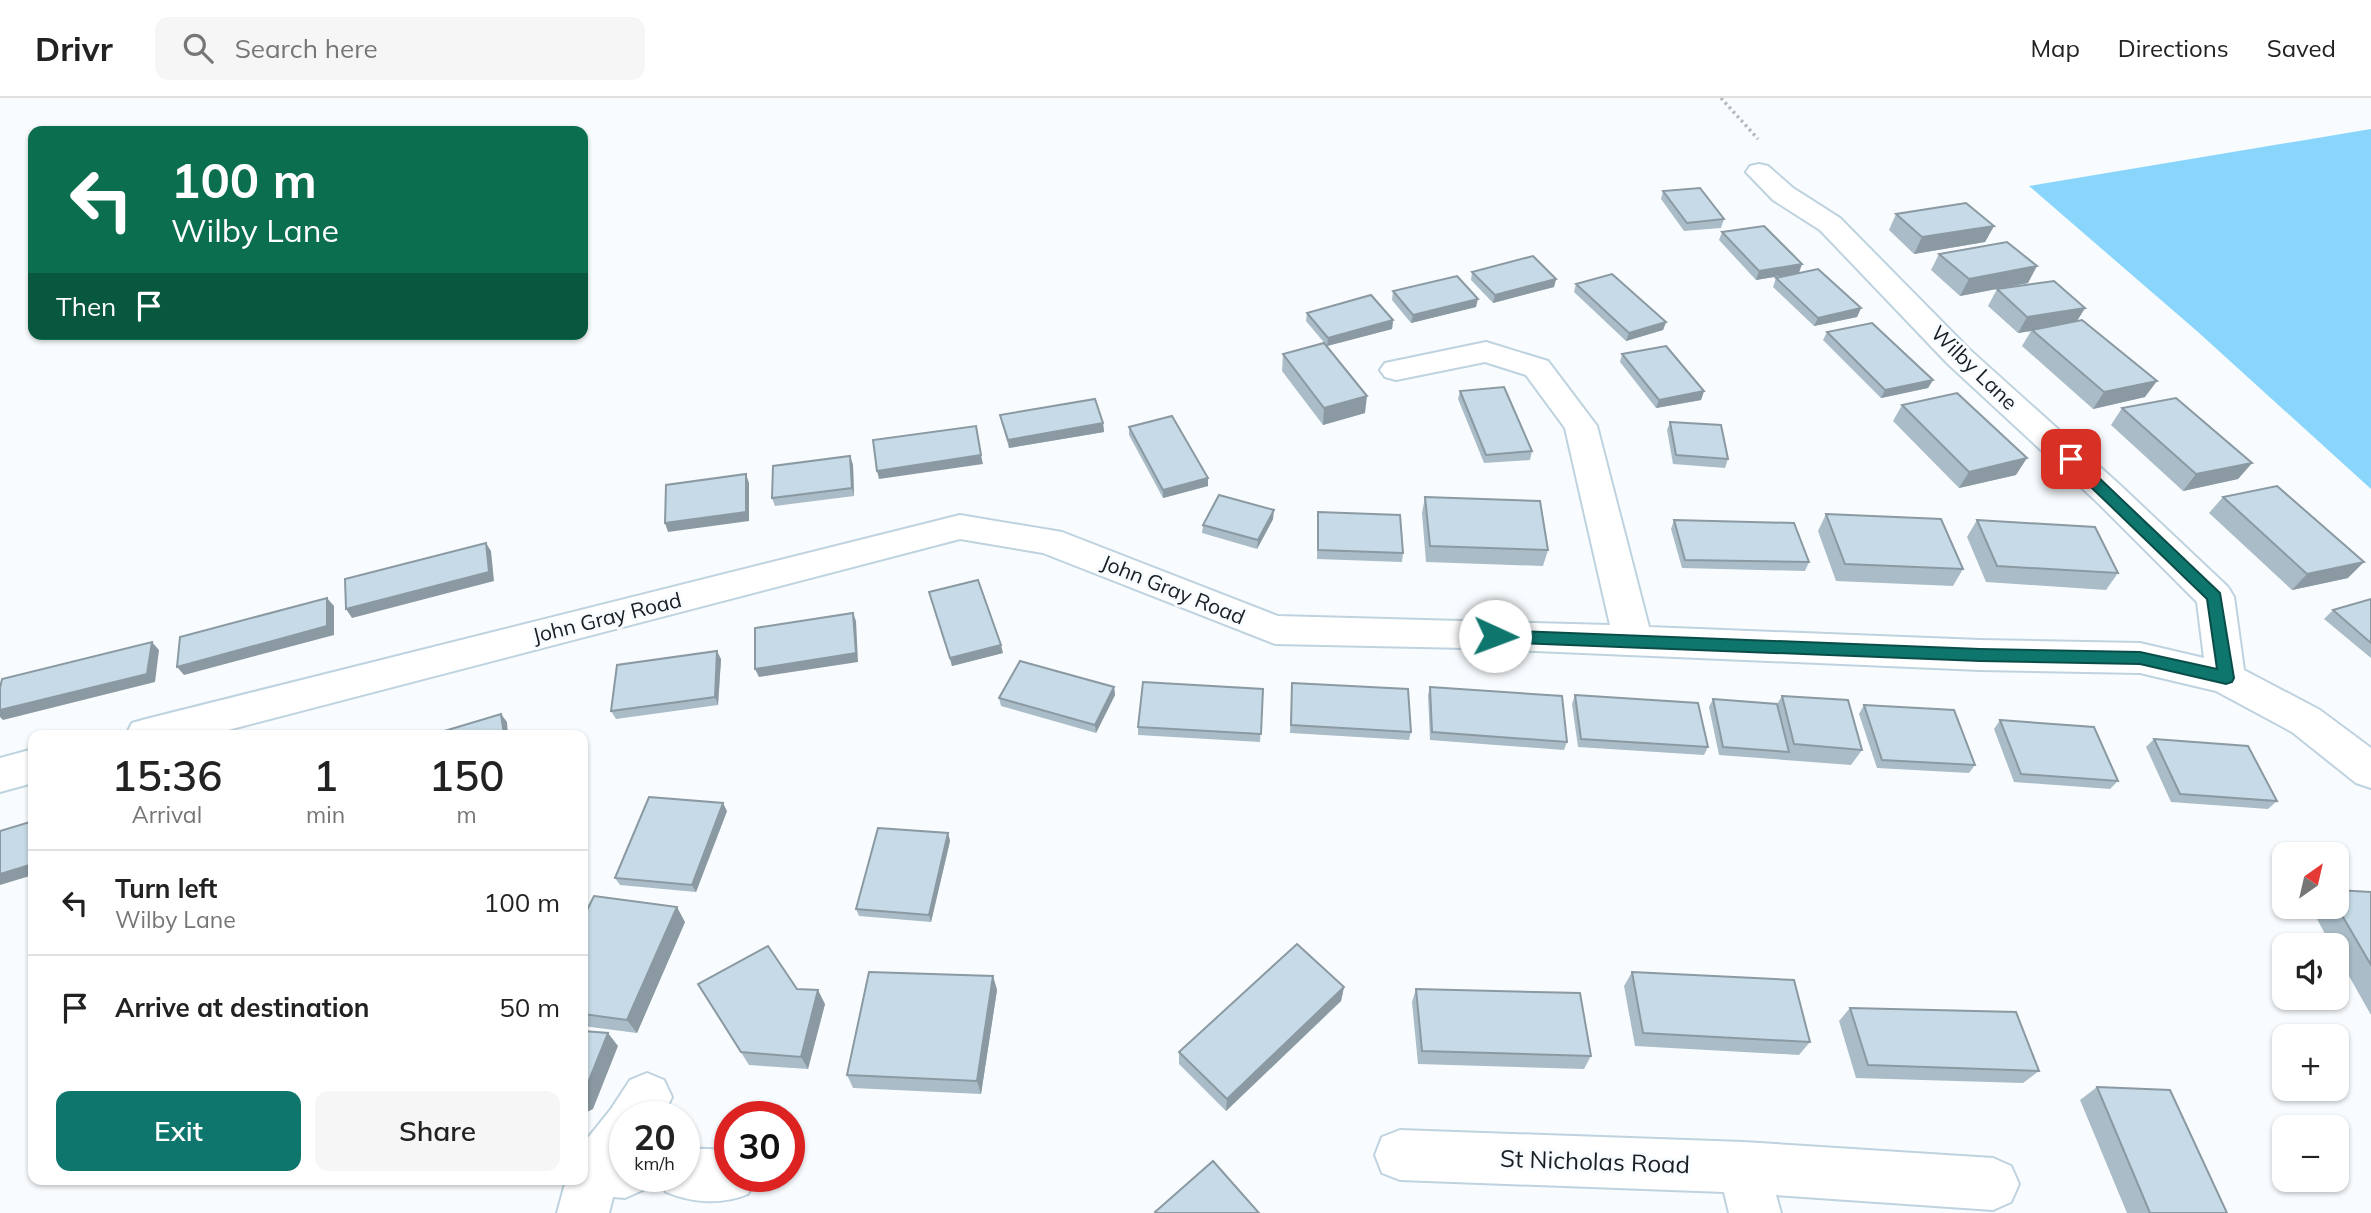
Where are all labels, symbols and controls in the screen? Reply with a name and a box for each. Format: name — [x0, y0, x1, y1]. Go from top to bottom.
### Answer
search box — [155, 17, 645, 80]
text: Drivr — [35, 28, 113, 69]
icon: search — [179, 29, 217, 67]
text: Search here — [235, 32, 378, 65]
text: Map — [2030, 33, 2080, 63]
text: Directions — [2118, 33, 2229, 63]
text: Saved — [2267, 33, 2336, 63]
text: 100 m — [171, 149, 317, 210]
icon: left — [56, 154, 147, 245]
text: Wilby Lane — [171, 210, 339, 250]
icon: arrive — [130, 287, 168, 325]
text: Then — [56, 290, 116, 323]
street label: Wilby Lane — [1926, 320, 2023, 415]
pin — [2041, 429, 2101, 489]
icon: arrive — [2052, 440, 2090, 478]
street label: John Gray Road — [1098, 548, 1249, 630]
street label: John Gray Road — [530, 586, 684, 648]
position arrow — [1458, 599, 1532, 673]
text: 15:36 — [112, 749, 222, 802]
text: 1 — [313, 749, 338, 802]
text: 150 — [429, 749, 504, 802]
text: Arrival — [132, 800, 202, 829]
text: min — [306, 800, 345, 829]
text: m — [456, 800, 477, 829]
north arrow — [2272, 842, 2348, 919]
map controls — [2272, 842, 2349, 1192]
text: Turn left — [115, 872, 217, 905]
icon: left — [56, 884, 94, 922]
text: 100 m — [484, 886, 560, 919]
text: Wilby Lane — [115, 905, 236, 934]
button: sound — [2272, 933, 2349, 1010]
icon: arrive — [56, 989, 94, 1027]
text: Arrive at destination — [115, 991, 370, 1024]
text: 50 m — [499, 991, 560, 1024]
button: + — [2272, 1024, 2349, 1101]
button: Exit — [56, 1091, 301, 1171]
button: Share — [315, 1091, 560, 1171]
speed limit sign: 30 — [714, 1101, 805, 1192]
text: 20 — [633, 1115, 676, 1159]
button: − — [2272, 1115, 2349, 1192]
street label: St Nicholas Road — [1500, 1143, 1690, 1179]
text: km/h — [634, 1152, 675, 1175]

